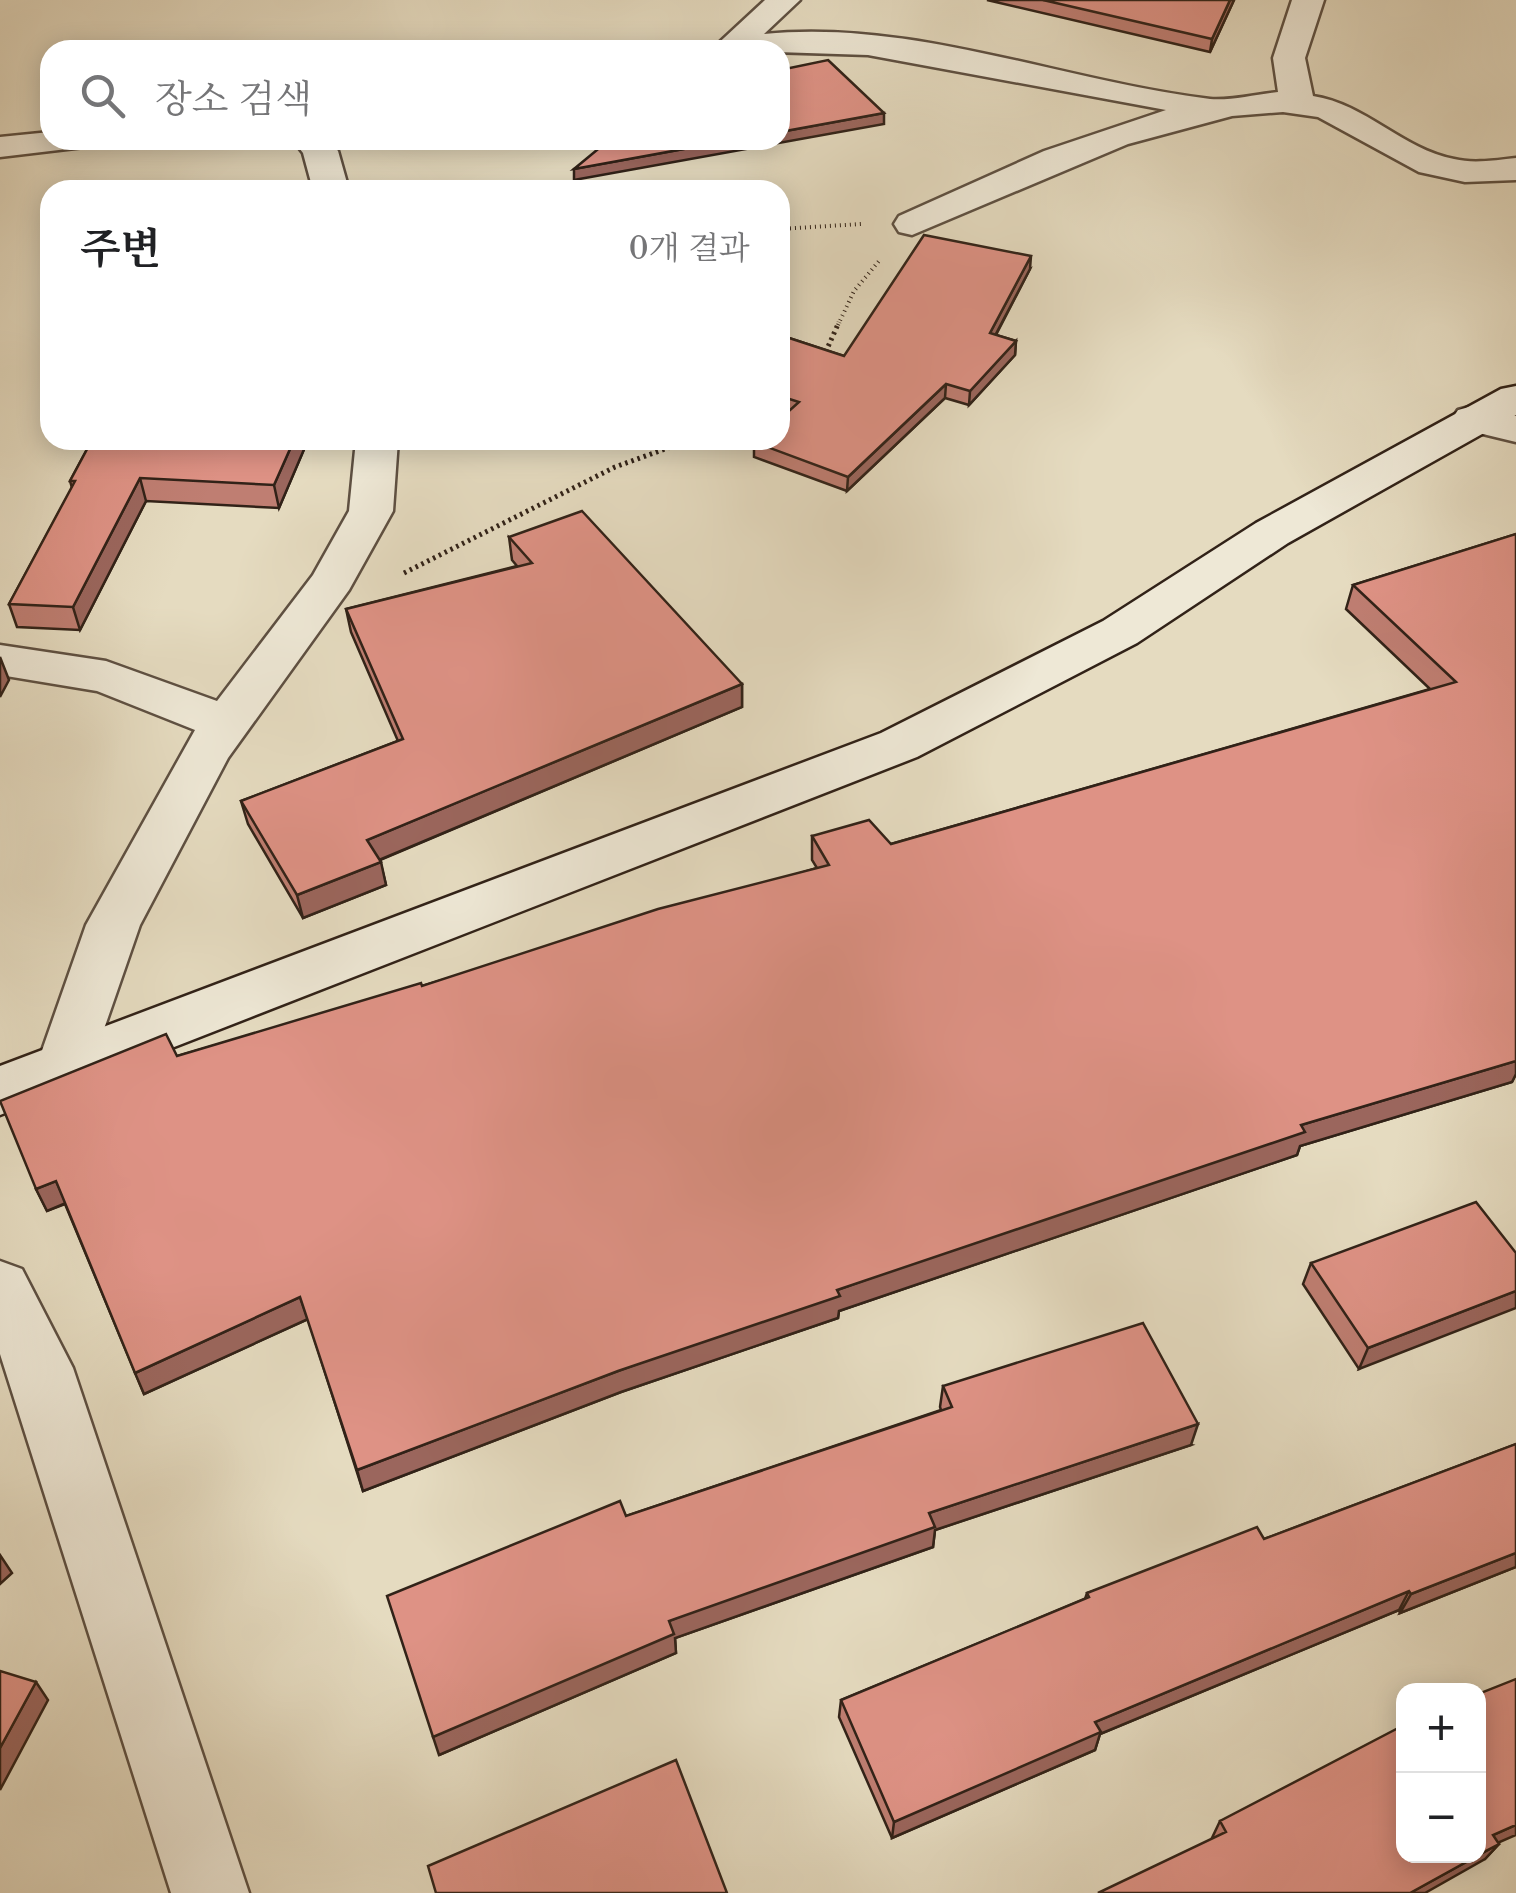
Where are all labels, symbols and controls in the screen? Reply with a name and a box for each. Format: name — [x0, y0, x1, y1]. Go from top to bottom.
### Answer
search box — [40, 40, 790, 150]
icon: search — [75, 68, 130, 123]
text: 장소 검색 — [155, 75, 312, 122]
text: 주변 — [80, 222, 161, 274]
text: 0개 결과 — [628, 228, 750, 267]
map controls — [1396, 1683, 1486, 1863]
button: + — [1396, 1683, 1486, 1773]
button: − — [1396, 1773, 1486, 1863]

